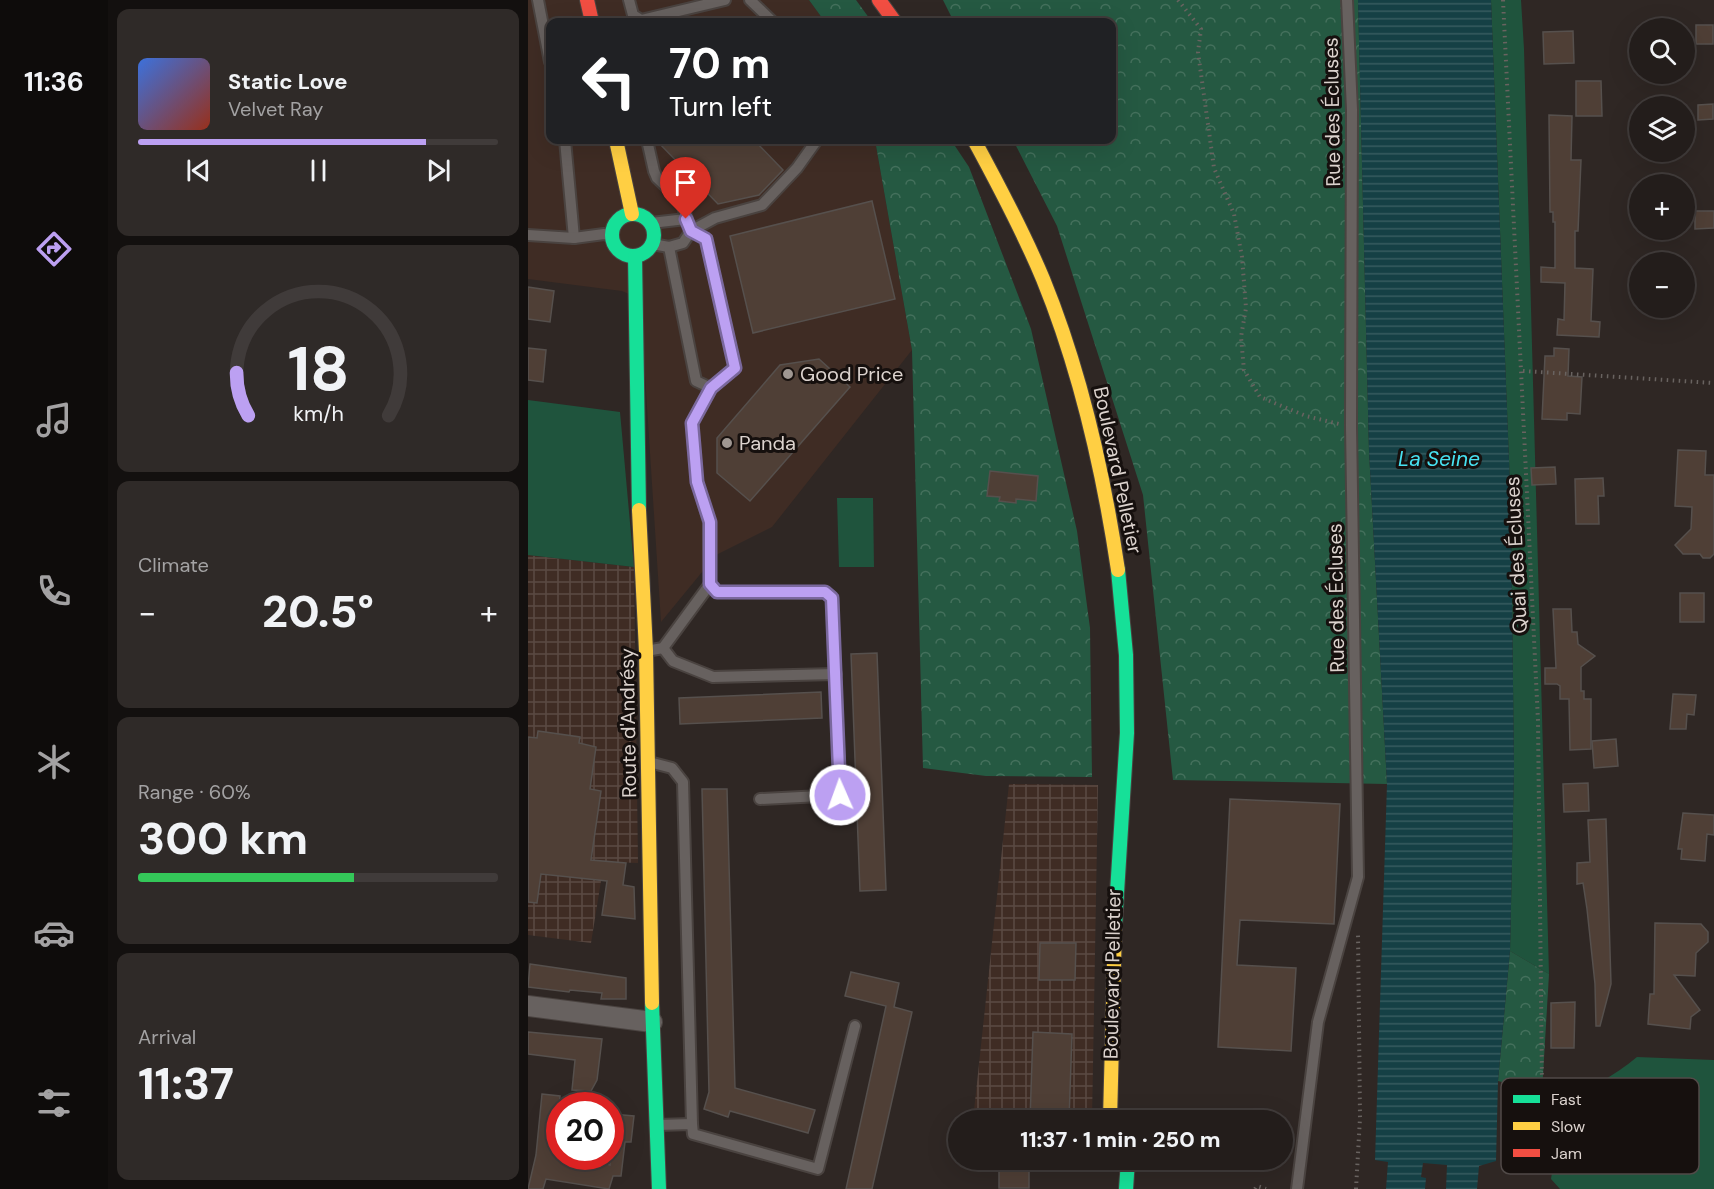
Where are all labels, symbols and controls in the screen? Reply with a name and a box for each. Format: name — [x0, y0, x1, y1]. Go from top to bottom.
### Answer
map controls — [1629, 18, 1695, 318]
button: search — [1629, 18, 1695, 84]
text: 70 m — [669, 36, 770, 91]
street label: Rue des Écluses — [1318, 37, 1346, 187]
icon: left — [570, 42, 648, 120]
text: 11:36 — [24, 64, 84, 99]
text: Static Love — [228, 67, 348, 96]
text: Turn left — [669, 89, 772, 124]
text: Velvet Ray — [228, 96, 323, 122]
button: layers — [1629, 96, 1695, 162]
icon: previous — [182, 154, 215, 187]
icon: pause — [302, 154, 335, 187]
icon: next — [422, 154, 455, 187]
pin — [660, 157, 711, 219]
icon: arrive — [669, 166, 702, 199]
button: + — [1629, 174, 1695, 240]
icon: directions — [33, 228, 75, 270]
button: − — [1629, 252, 1695, 318]
text: 18 — [287, 328, 349, 409]
place label: Good Price — [800, 361, 903, 387]
marker: Good Price — [781, 367, 795, 381]
street label: Boulevard Pelletier — [1088, 384, 1148, 556]
icon: music — [33, 399, 75, 441]
text: km/h — [293, 400, 343, 428]
place label: Panda — [739, 430, 796, 456]
marker: Panda — [720, 436, 734, 450]
water label: La Seine — [1398, 445, 1480, 473]
street label: Quai des Écluses — [1499, 476, 1533, 634]
street label: Rue des Écluses — [1322, 523, 1350, 673]
text: Climate — [138, 552, 209, 578]
icon: phone — [33, 570, 75, 612]
text: 20.5° — [262, 582, 374, 641]
text: − — [138, 591, 156, 634]
text: + — [480, 591, 498, 634]
street label: Route d'Andrésy — [614, 648, 642, 798]
icon: climate — [33, 741, 75, 783]
position arrow — [808, 763, 872, 827]
text: Range · 60% — [138, 779, 251, 805]
text: 300 km — [138, 809, 308, 868]
street label: Boulevard Pelletier — [1098, 889, 1126, 1059]
icon: car — [33, 912, 75, 954]
text: Arrival — [138, 1024, 196, 1050]
text: 11:37 — [138, 1054, 234, 1113]
legend — [1501, 1078, 1699, 1174]
icon: filters — [33, 1082, 75, 1124]
text: Fast — [1551, 1089, 1582, 1110]
speed limit sign: 20 — [546, 1092, 624, 1170]
text: Slow — [1551, 1116, 1585, 1137]
text: 11:37 · 1 min · 250 m — [1020, 1125, 1221, 1154]
text: Jam — [1551, 1143, 1582, 1164]

